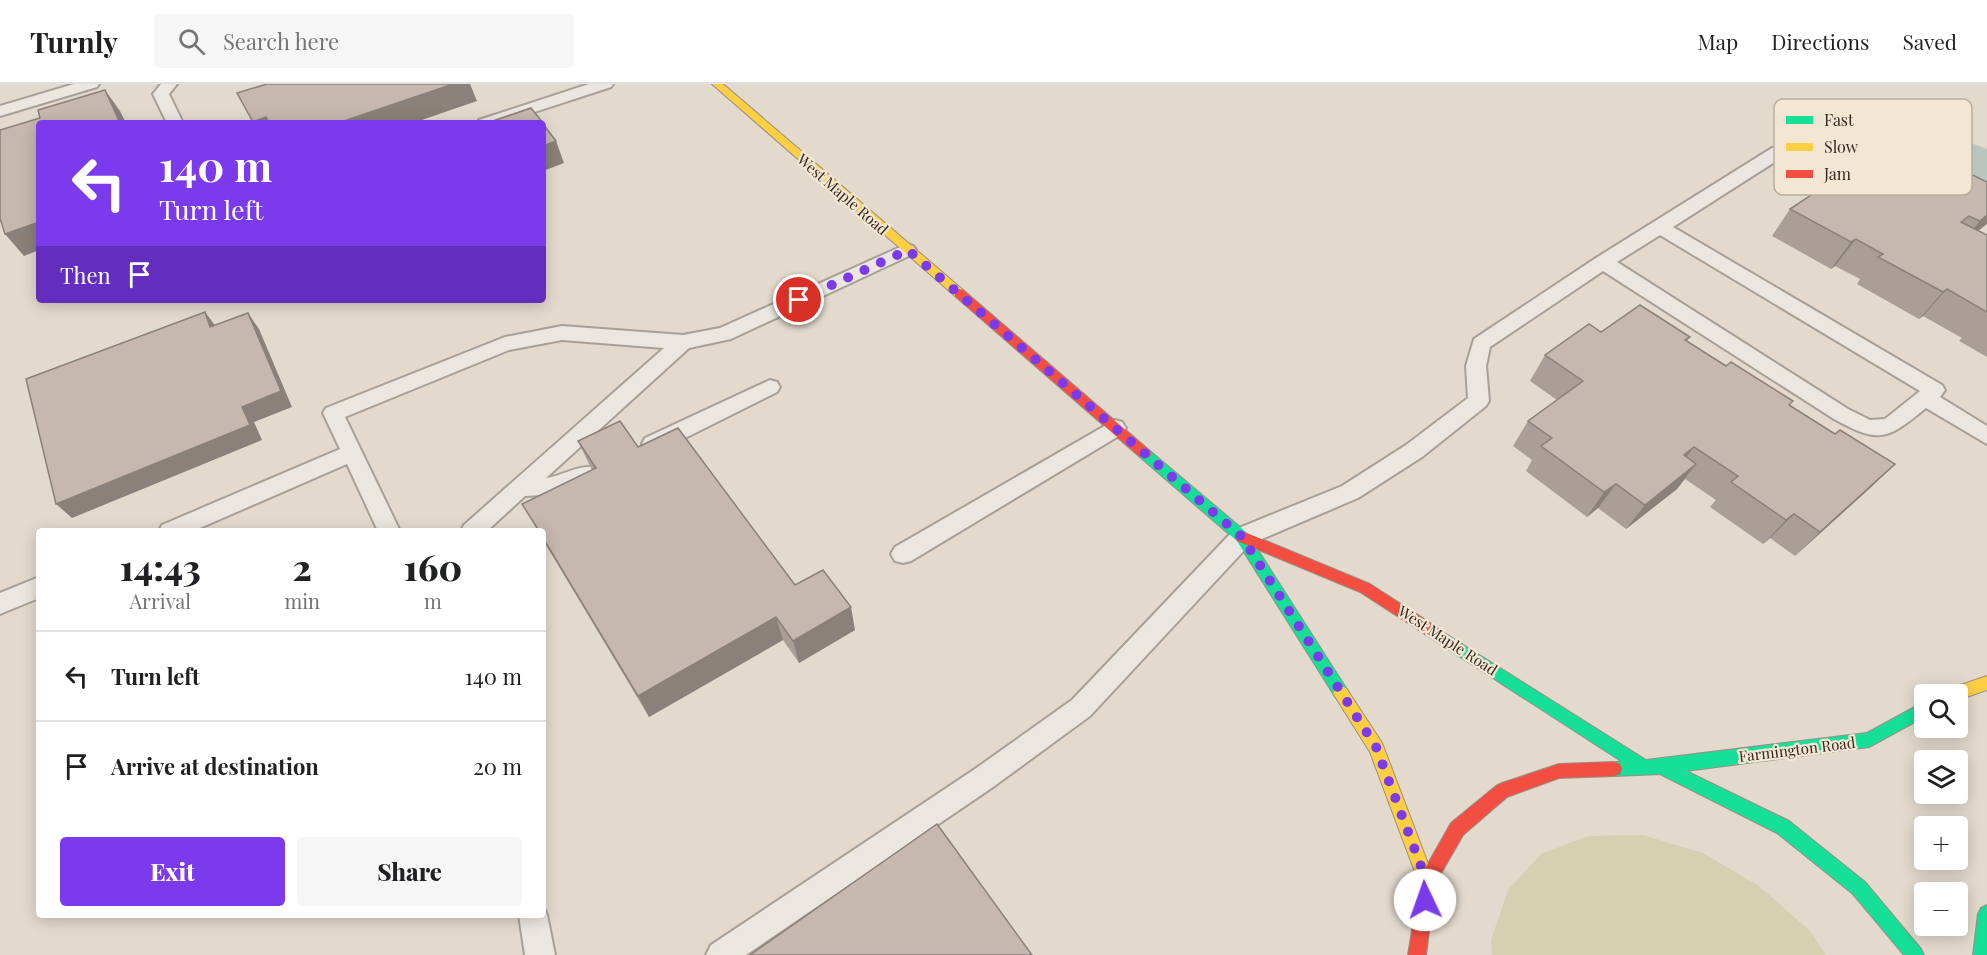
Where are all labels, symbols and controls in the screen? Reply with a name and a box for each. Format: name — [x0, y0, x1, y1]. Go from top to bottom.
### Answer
search box — [154, 14, 574, 68]
text: Turnly — [30, 23, 118, 60]
icon: search — [175, 25, 208, 58]
text: Search here — [223, 26, 339, 56]
text: Map — [1697, 27, 1738, 55]
text: Directions — [1771, 27, 1869, 55]
text: Saved — [1902, 27, 1957, 55]
legend — [1774, 99, 1972, 195]
text: Fast — [1824, 109, 1854, 130]
text: Slow — [1824, 136, 1859, 157]
text: 140 m — [159, 137, 272, 193]
icon: left — [60, 144, 138, 222]
street label: West Maple Road — [793, 148, 893, 239]
text: Jam — [1823, 163, 1851, 184]
text: Turn left — [159, 191, 263, 227]
icon: arrive — [123, 258, 156, 291]
text: Then — [60, 260, 111, 290]
pin — [773, 274, 824, 325]
icon: arrive — [782, 283, 815, 316]
text: 14:43 — [120, 542, 201, 590]
text: 2 — [293, 542, 312, 590]
text: 160 — [404, 542, 462, 590]
text: Arrival — [129, 587, 191, 614]
text: min — [284, 587, 320, 614]
text: m — [424, 587, 442, 614]
street label: West Maple Road — [1394, 600, 1502, 680]
icon: left — [60, 660, 93, 693]
text: Turn left — [111, 661, 200, 691]
text: 140 m — [465, 661, 522, 691]
map controls — [1914, 684, 1968, 936]
button: search — [1914, 684, 1968, 738]
street label: Farmington Road — [1738, 732, 1857, 766]
icon: arrive — [60, 750, 93, 783]
button: layers — [1914, 750, 1968, 804]
text: Arrive at destination — [111, 751, 319, 781]
text: 20 m — [473, 751, 522, 781]
button: + — [1914, 816, 1968, 870]
button: Exit — [60, 837, 285, 906]
button: Share — [297, 837, 522, 906]
position arrow — [1393, 868, 1457, 932]
button: − — [1914, 882, 1968, 936]

